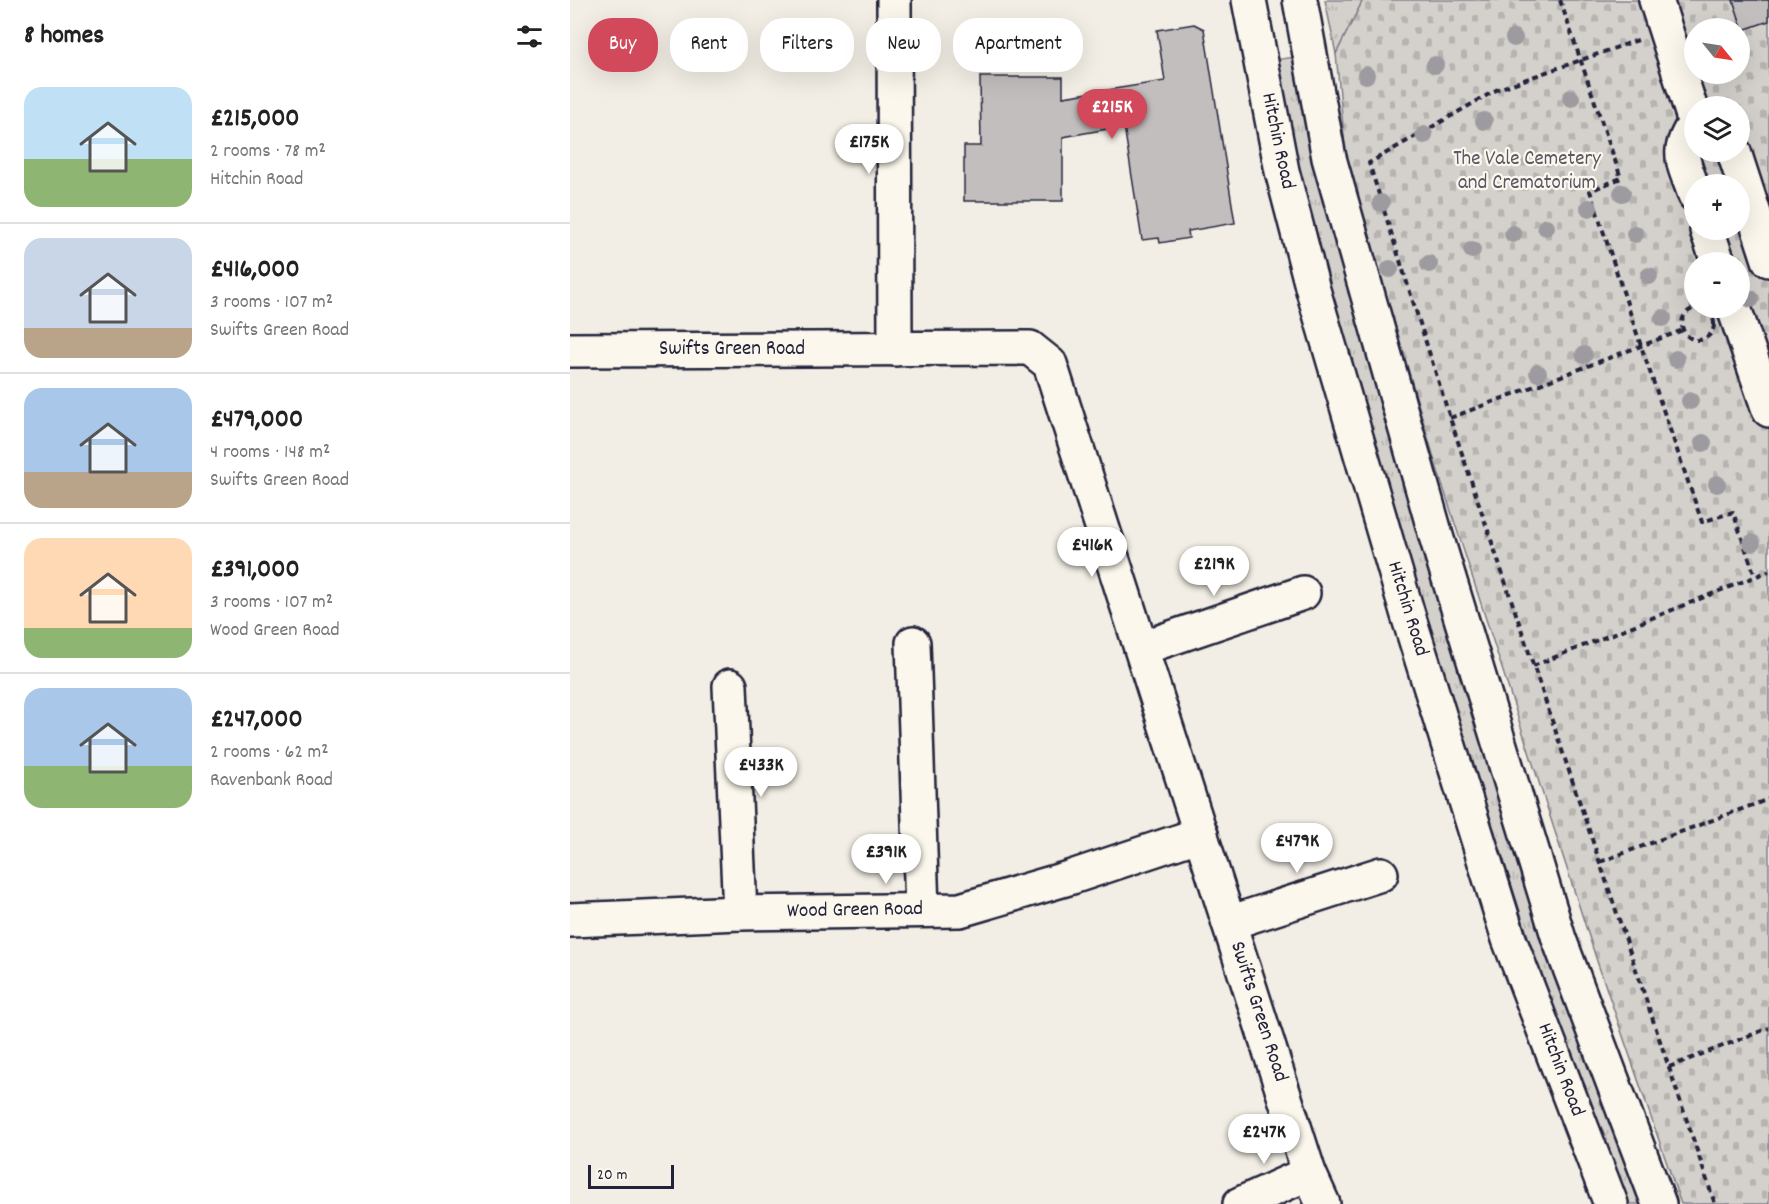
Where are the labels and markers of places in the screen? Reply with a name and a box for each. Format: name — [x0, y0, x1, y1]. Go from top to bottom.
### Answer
pin: £215K — [1070, 89, 1154, 140]
pin: £175K — [827, 124, 911, 175]
pin: £416K — [1050, 527, 1134, 578]
pin: £219K — [1172, 546, 1256, 597]
pin: £433K — [719, 747, 803, 798]
pin: £479K — [1255, 823, 1339, 874]
pin: £391K — [844, 834, 928, 885]
pin: £247K — [1222, 1114, 1306, 1165]

